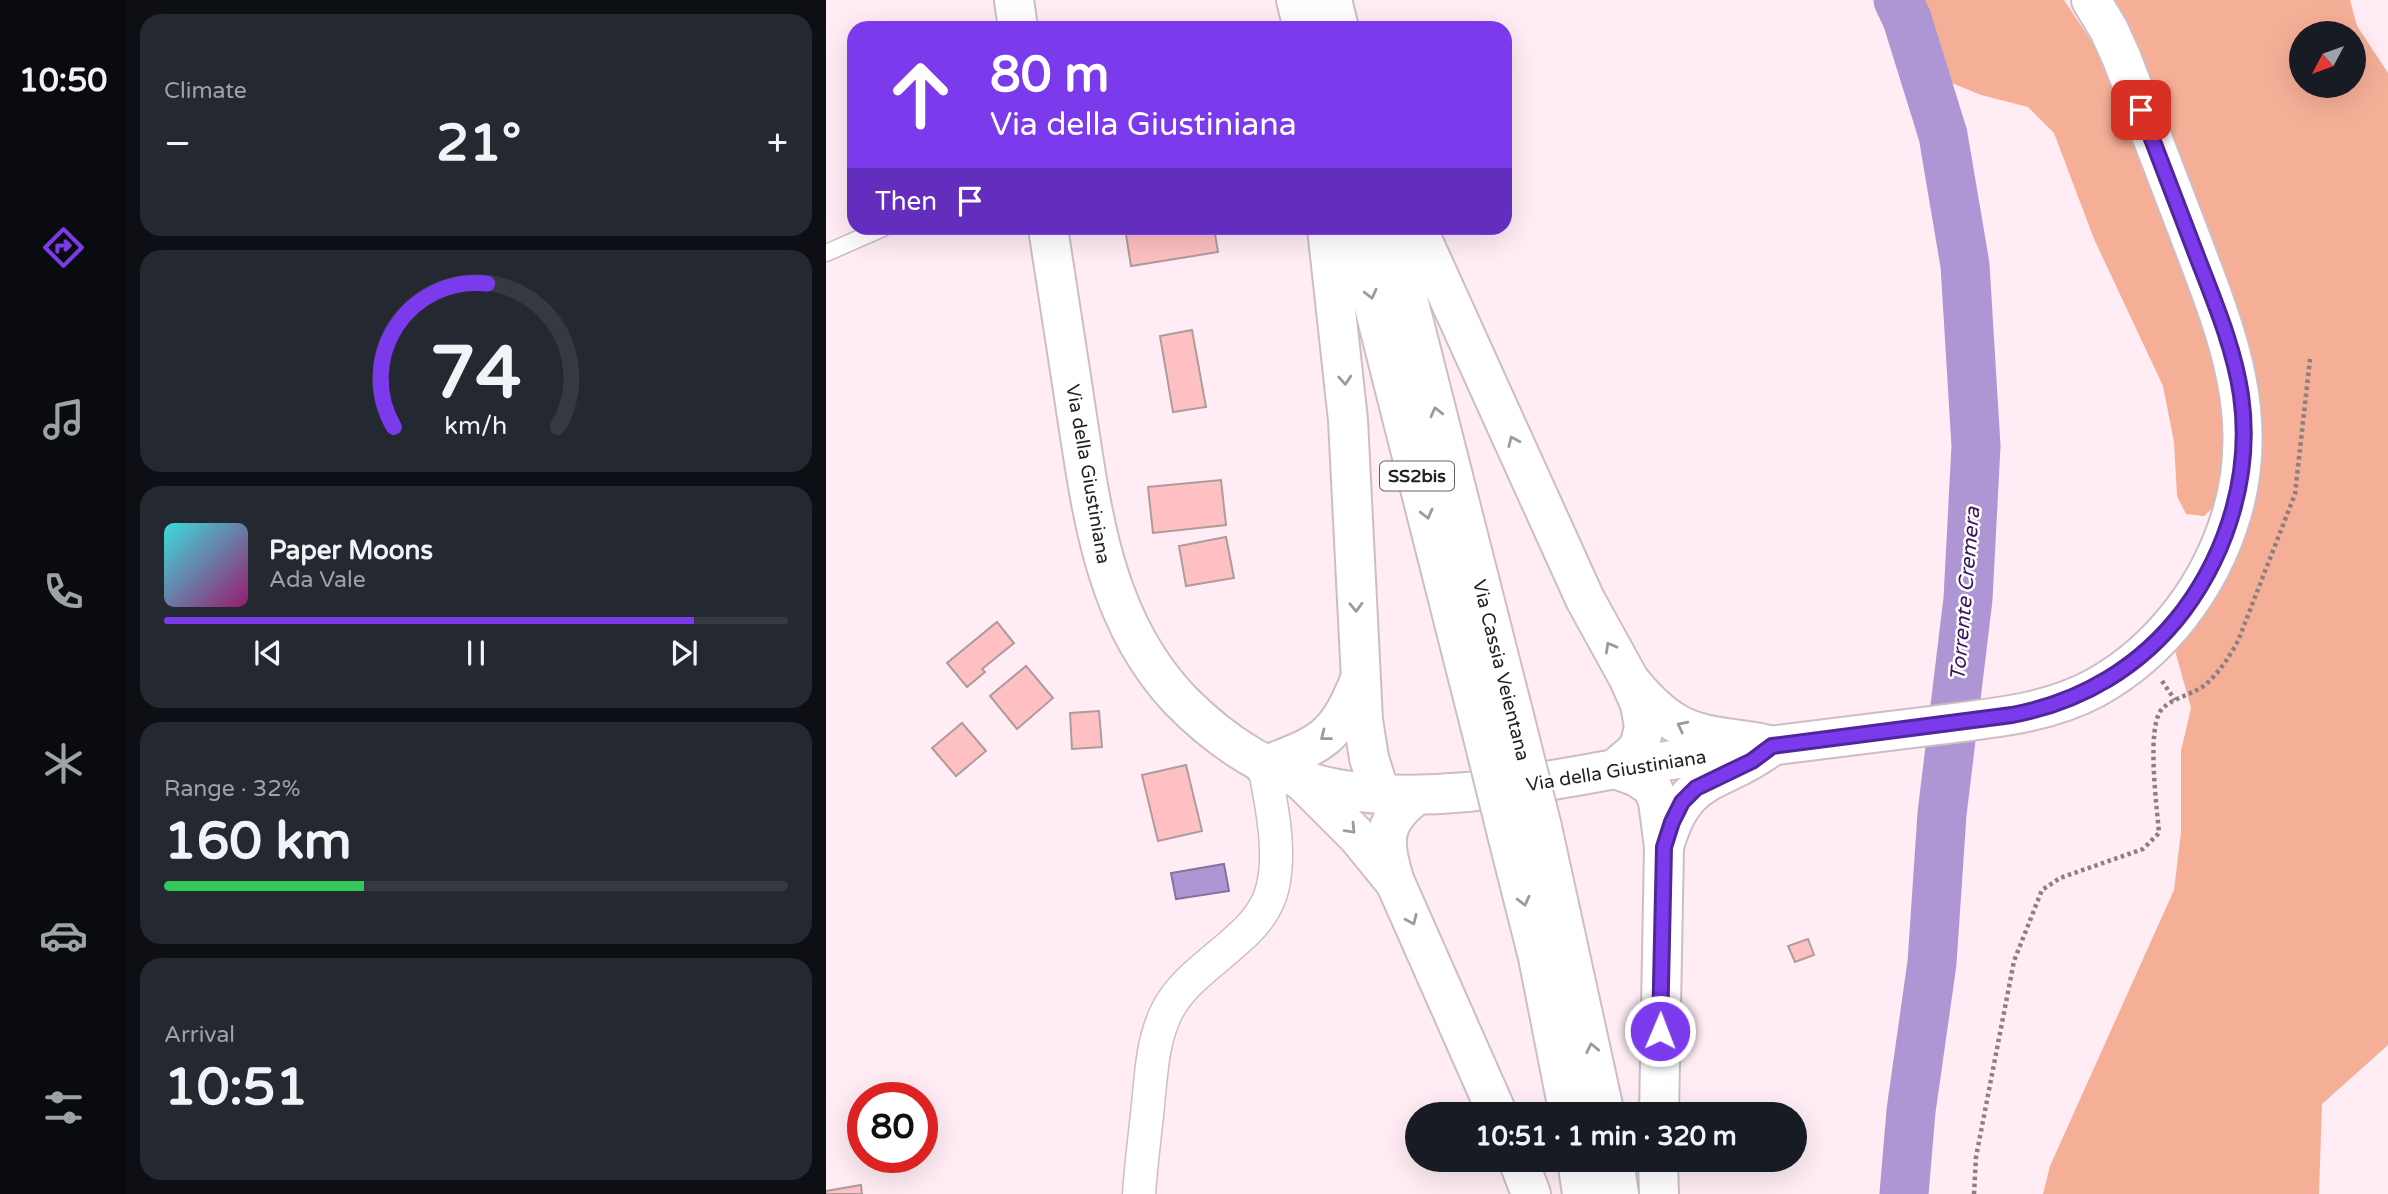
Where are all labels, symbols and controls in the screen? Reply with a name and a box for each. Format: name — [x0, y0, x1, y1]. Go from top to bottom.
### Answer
north arrow — [2289, 21, 2366, 98]
map controls — [2289, 21, 2366, 98]
text: 80 m — [990, 46, 1109, 105]
icon: ahead — [875, 49, 966, 140]
text: 10:50 — [19, 62, 107, 100]
text: Climate — [164, 77, 247, 105]
pin — [2111, 80, 2171, 140]
icon: arrive — [2122, 91, 2160, 129]
text: Via della Giustiniana — [990, 106, 1297, 144]
text: 21° — [436, 112, 521, 175]
text: − — [164, 121, 191, 167]
text: + — [767, 121, 788, 167]
icon: arrive — [951, 182, 989, 220]
text: Then — [875, 186, 937, 217]
icon: directions — [39, 223, 88, 272]
one-way arrow — [1363, 288, 1377, 300]
text: 74 — [430, 330, 522, 418]
one-way arrow — [1337, 374, 1352, 385]
street label: Via della Giustiniana — [1061, 383, 1115, 566]
icon: music — [39, 395, 88, 444]
one-way arrow — [1430, 406, 1444, 418]
text: km/h — [445, 411, 507, 441]
one-way arrow — [1507, 436, 1521, 449]
road number: SS2bis — [1380, 462, 1454, 490]
water label: Torrente Cremera — [1945, 505, 1986, 682]
one-way arrow — [1419, 508, 1433, 520]
text: Paper Moons — [269, 535, 433, 566]
text: Ada Vale — [269, 566, 366, 594]
icon: phone — [39, 567, 88, 616]
street label: Via Cassia Veientana — [1468, 577, 1534, 763]
one-way arrow — [1349, 602, 1364, 613]
icon: previous — [249, 634, 287, 672]
icon: pause — [457, 634, 495, 672]
icon: next — [665, 634, 703, 672]
one-way arrow — [1605, 642, 1618, 654]
one-way arrow — [1677, 720, 1690, 734]
one-way arrow — [1320, 728, 1332, 741]
icon: climate — [39, 739, 88, 788]
street label: Via della Giustiniana — [1524, 746, 1708, 796]
text: Range · 32% — [164, 775, 300, 803]
text: 160 km — [164, 810, 352, 873]
one-way arrow — [1342, 821, 1355, 834]
one-way arrow — [1516, 895, 1530, 907]
icon: car — [39, 911, 88, 960]
one-way arrow — [1404, 913, 1418, 925]
position arrow — [1623, 994, 1697, 1068]
text: Arrival — [164, 1021, 235, 1049]
one-way arrow — [1585, 1042, 1600, 1054]
text: 10:51 — [164, 1056, 308, 1119]
speed limit sign: 80 — [847, 1082, 938, 1173]
icon: filters — [39, 1083, 88, 1132]
text: 10:51 · 1 min · 320 m — [1475, 1121, 1737, 1152]

